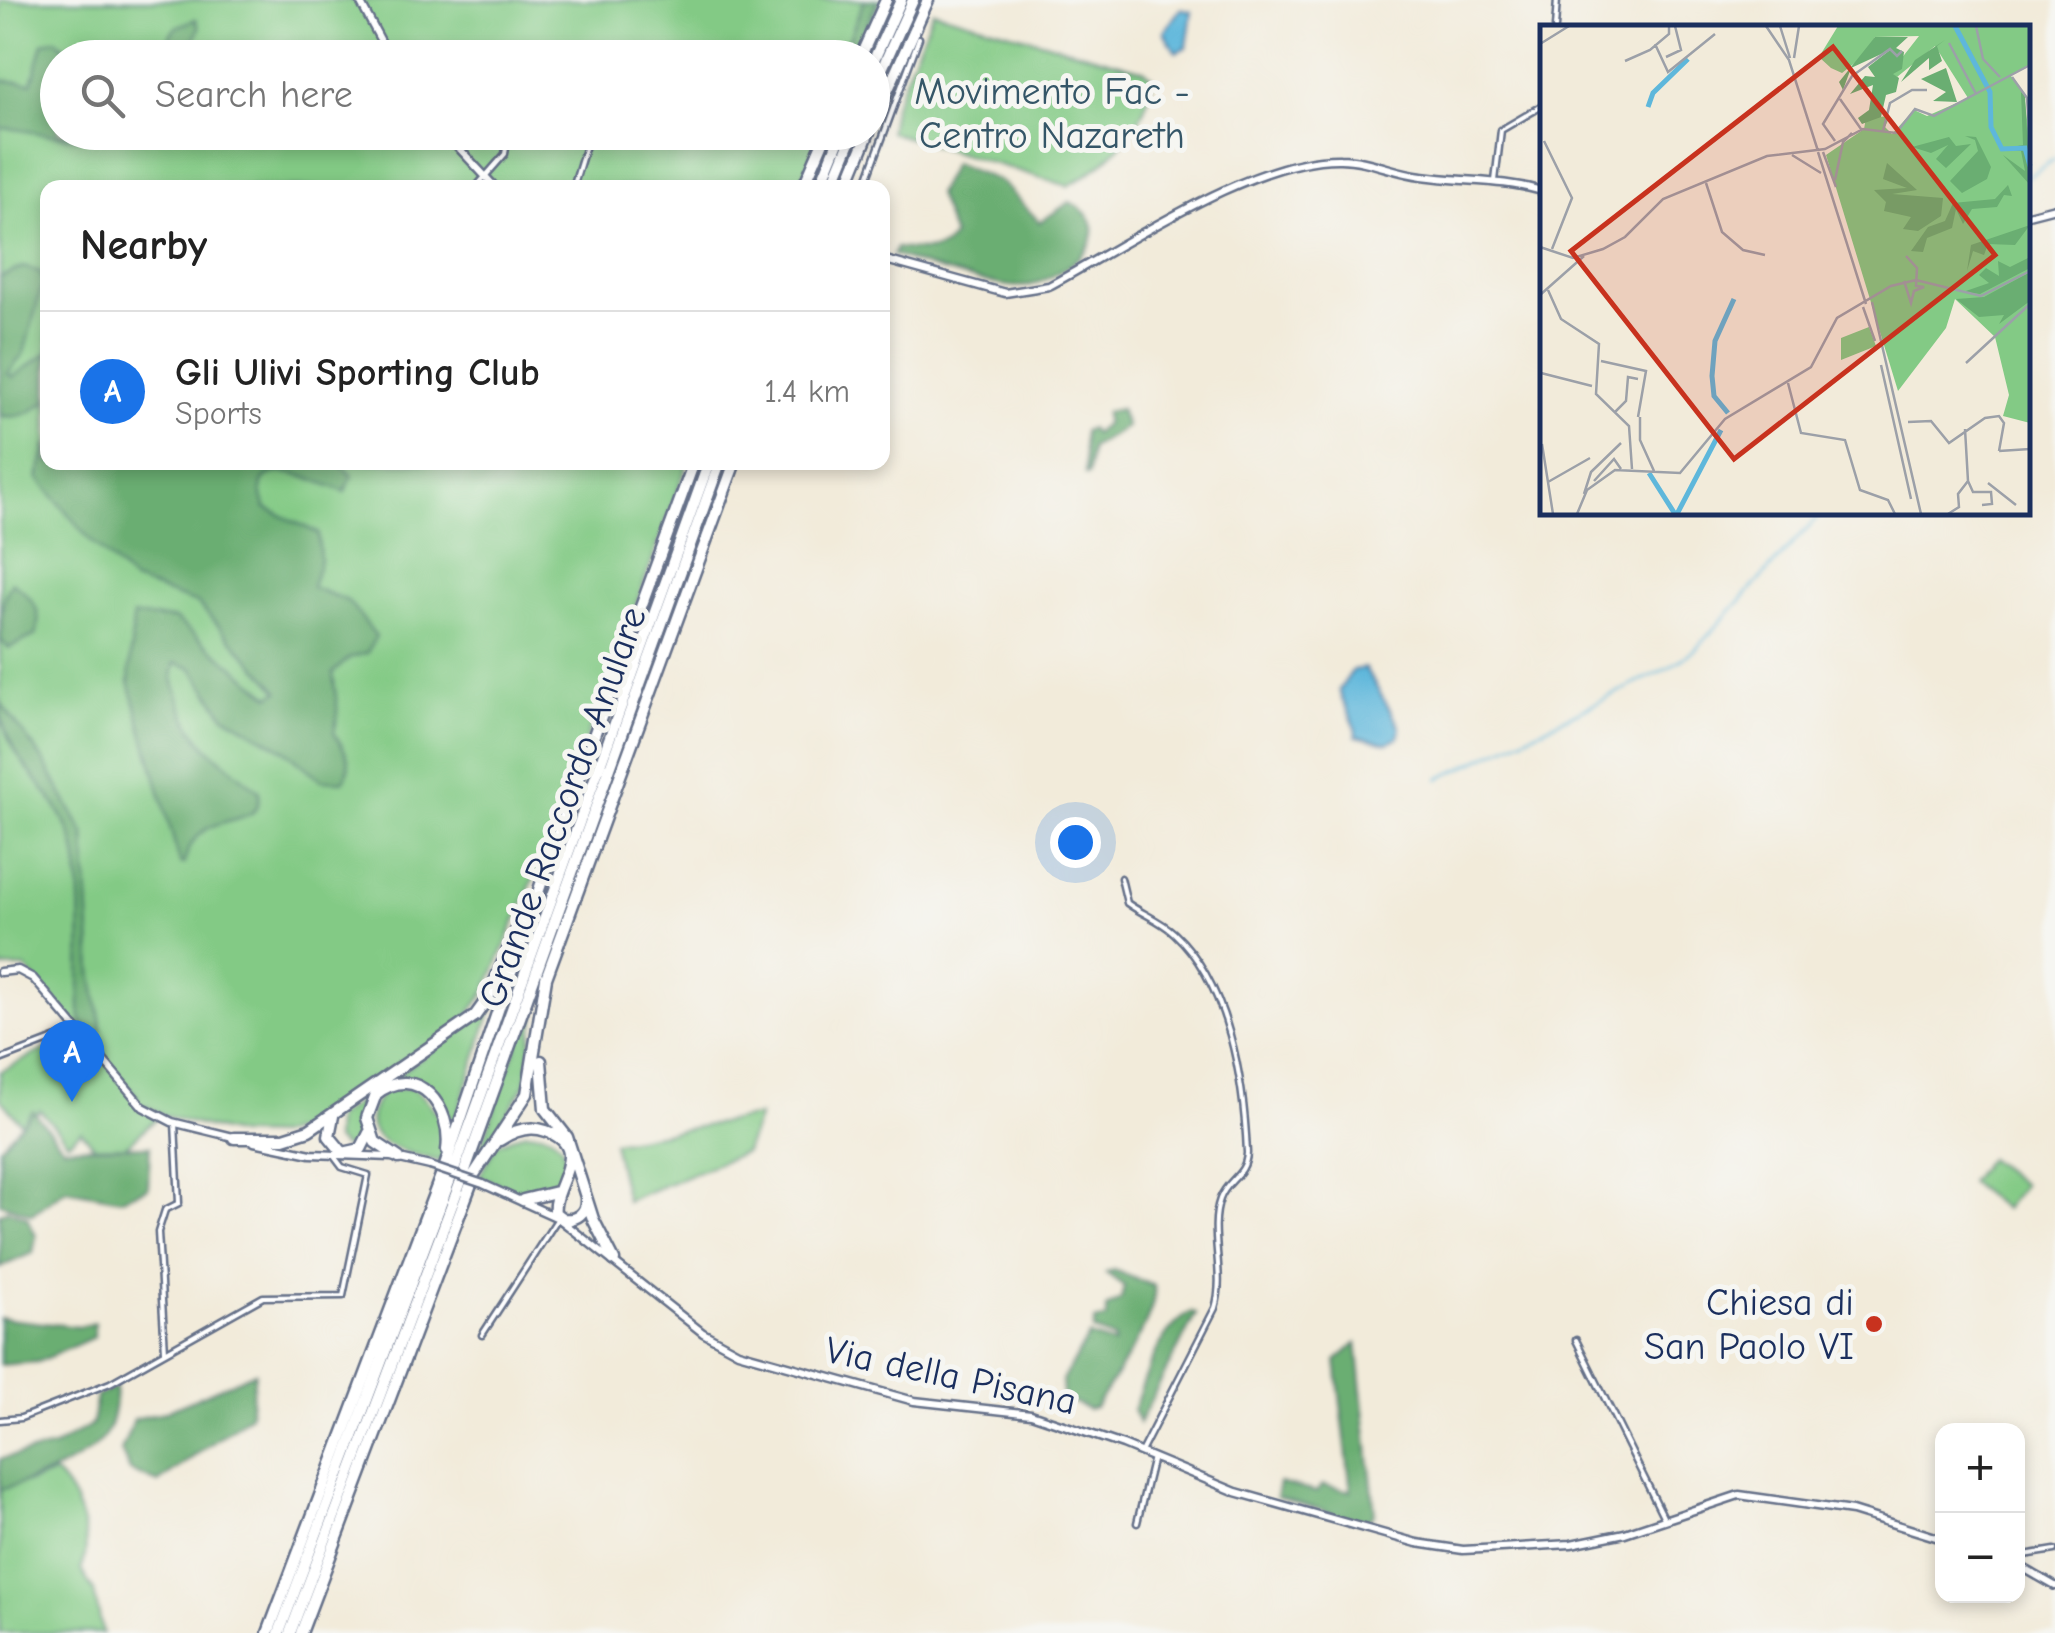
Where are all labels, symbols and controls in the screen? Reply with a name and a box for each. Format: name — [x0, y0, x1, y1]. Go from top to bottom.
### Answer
inset map — [1540, 25, 2030, 515]
search box — [40, 40, 890, 150]
icon: search — [75, 68, 130, 123]
park label: Movimento Fac - Centro Nazareth — [914, 70, 1190, 158]
text: Search here — [155, 73, 353, 117]
text: Nearby — [80, 221, 207, 270]
text: Gli Ulivi Sporting Club — [175, 351, 540, 395]
text: A — [104, 373, 121, 410]
text: 1.4 km — [764, 373, 850, 410]
text: Sports — [175, 395, 262, 432]
street label: Grande Raccordo Anulare — [470, 601, 656, 1014]
your location — [1050, 817, 1101, 868]
pin: A — [40, 1020, 104, 1102]
place label: Chiesa di San Paolo VI — [1644, 1281, 1854, 1369]
marker: Chiesa di San Paolo VI — [1863, 1313, 1885, 1335]
street label: Via della Pisana — [821, 1328, 1080, 1424]
map controls — [1935, 1423, 2025, 1603]
button: + — [1935, 1423, 2025, 1513]
button: − — [1935, 1513, 2025, 1603]

